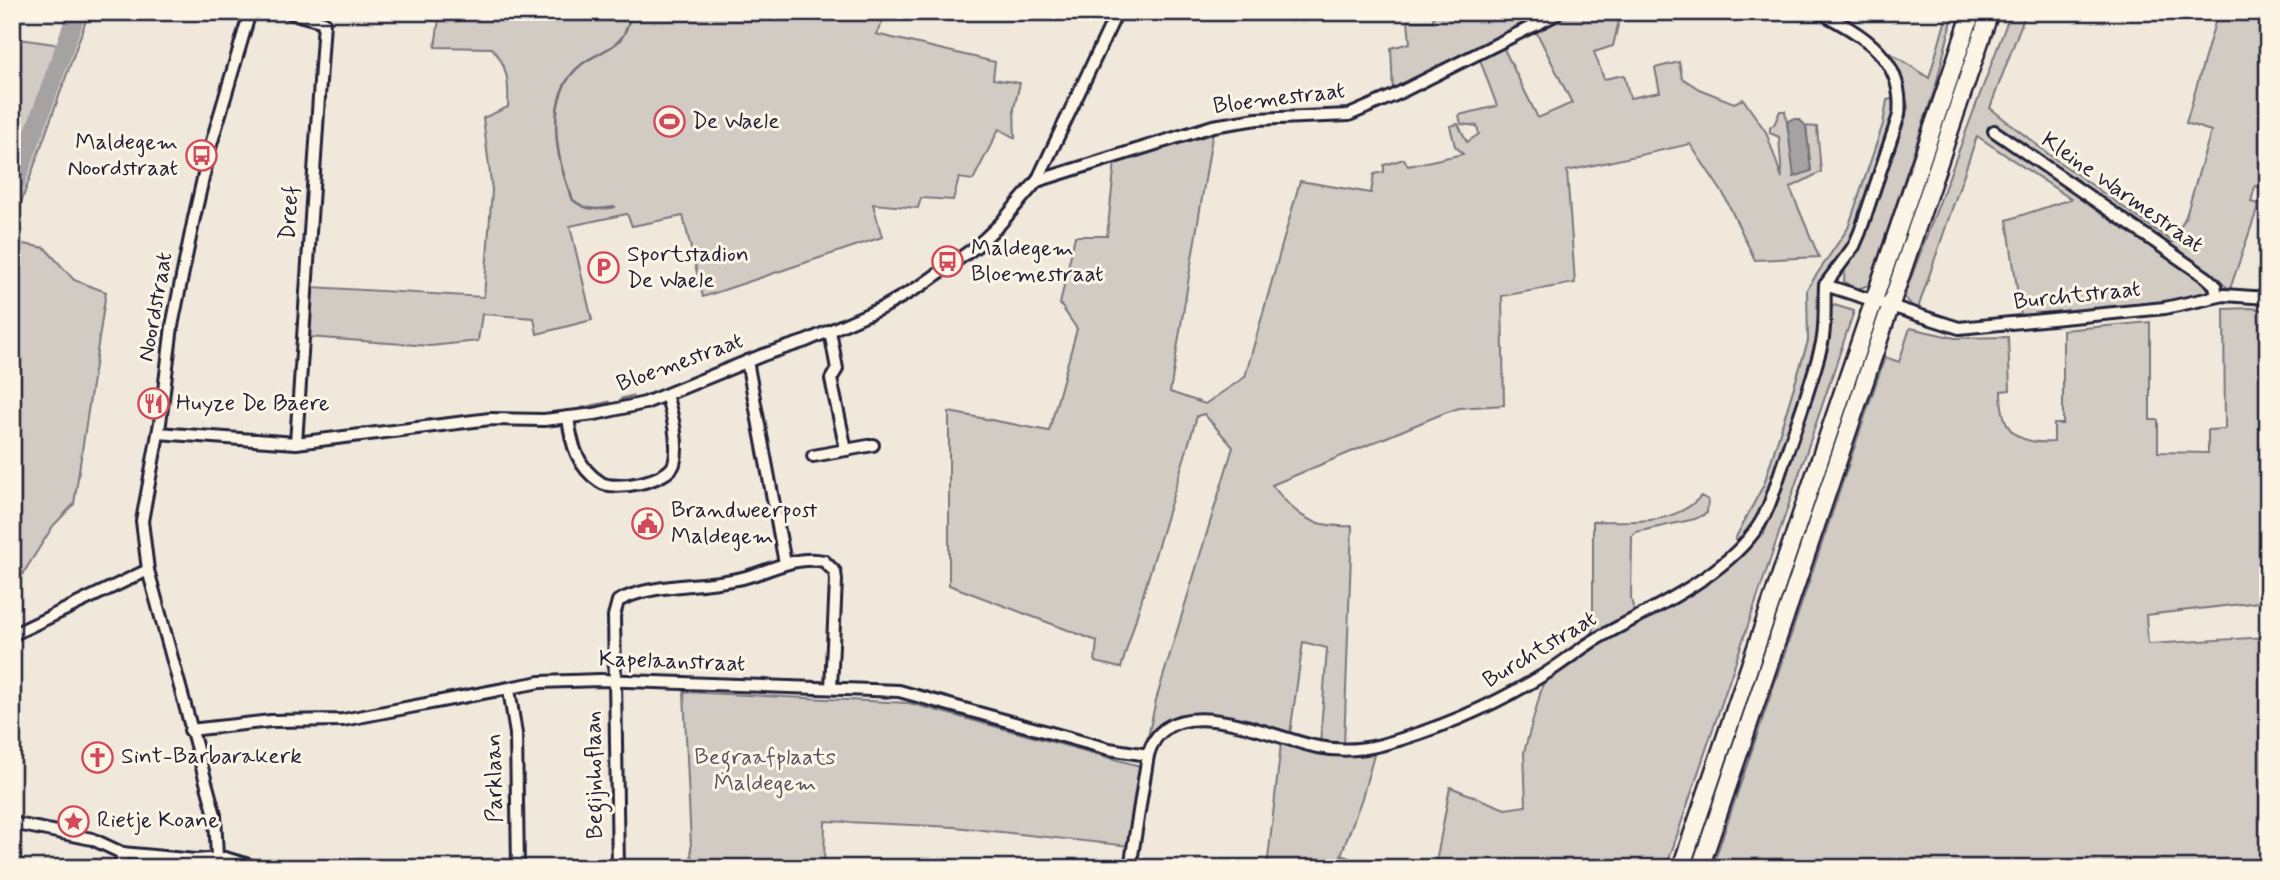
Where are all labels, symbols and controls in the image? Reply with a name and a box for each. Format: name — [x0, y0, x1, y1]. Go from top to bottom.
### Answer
street label: Bloemestraat — [1211, 76, 1347, 122]
sports icon: De Waele — [652, 105, 686, 139]
place label: De Waele — [692, 107, 779, 137]
street label: Kleine Warmestraat — [2035, 126, 2209, 260]
place label: Maldegem Noordstraat — [67, 128, 178, 184]
bus stop icon: Maldegem Noordstraat — [184, 139, 218, 173]
street label: Dreef — [273, 185, 307, 241]
place label: Maldegem Bloemestraat — [971, 234, 1103, 290]
place label: Sportstadion De Waele — [627, 240, 749, 296]
bus stop icon: Maldegem Bloemestraat — [931, 245, 965, 279]
street label: Noordstraat — [132, 250, 180, 364]
parking icon: Sportstadion De Waele — [587, 251, 621, 285]
street label: Burchtstraat — [2012, 274, 2142, 318]
street label: Bloemestraat — [613, 326, 747, 400]
restaurant icon: Huyze De Baere — [136, 387, 170, 421]
place label: Huyze De Baere — [176, 389, 330, 419]
place label: Brandweerpost Maldegem — [671, 496, 818, 552]
public building icon: Brandweerpost Maldegem — [631, 507, 665, 541]
street label: Burchtstraat — [1478, 604, 1602, 696]
street label: Kapelaanstraat — [598, 644, 746, 680]
street label: Begijnhoflaan — [579, 710, 613, 839]
street label: Parklaan — [479, 733, 511, 823]
church icon: Sint-Barbarakerk — [81, 740, 115, 774]
place label: Sint-Barbarakerk — [121, 742, 302, 772]
park label: Begraafplaats Maldegem — [694, 743, 836, 799]
place icon: Rietje Koane — [57, 804, 91, 838]
place label: Rietje Koane — [97, 806, 219, 836]

